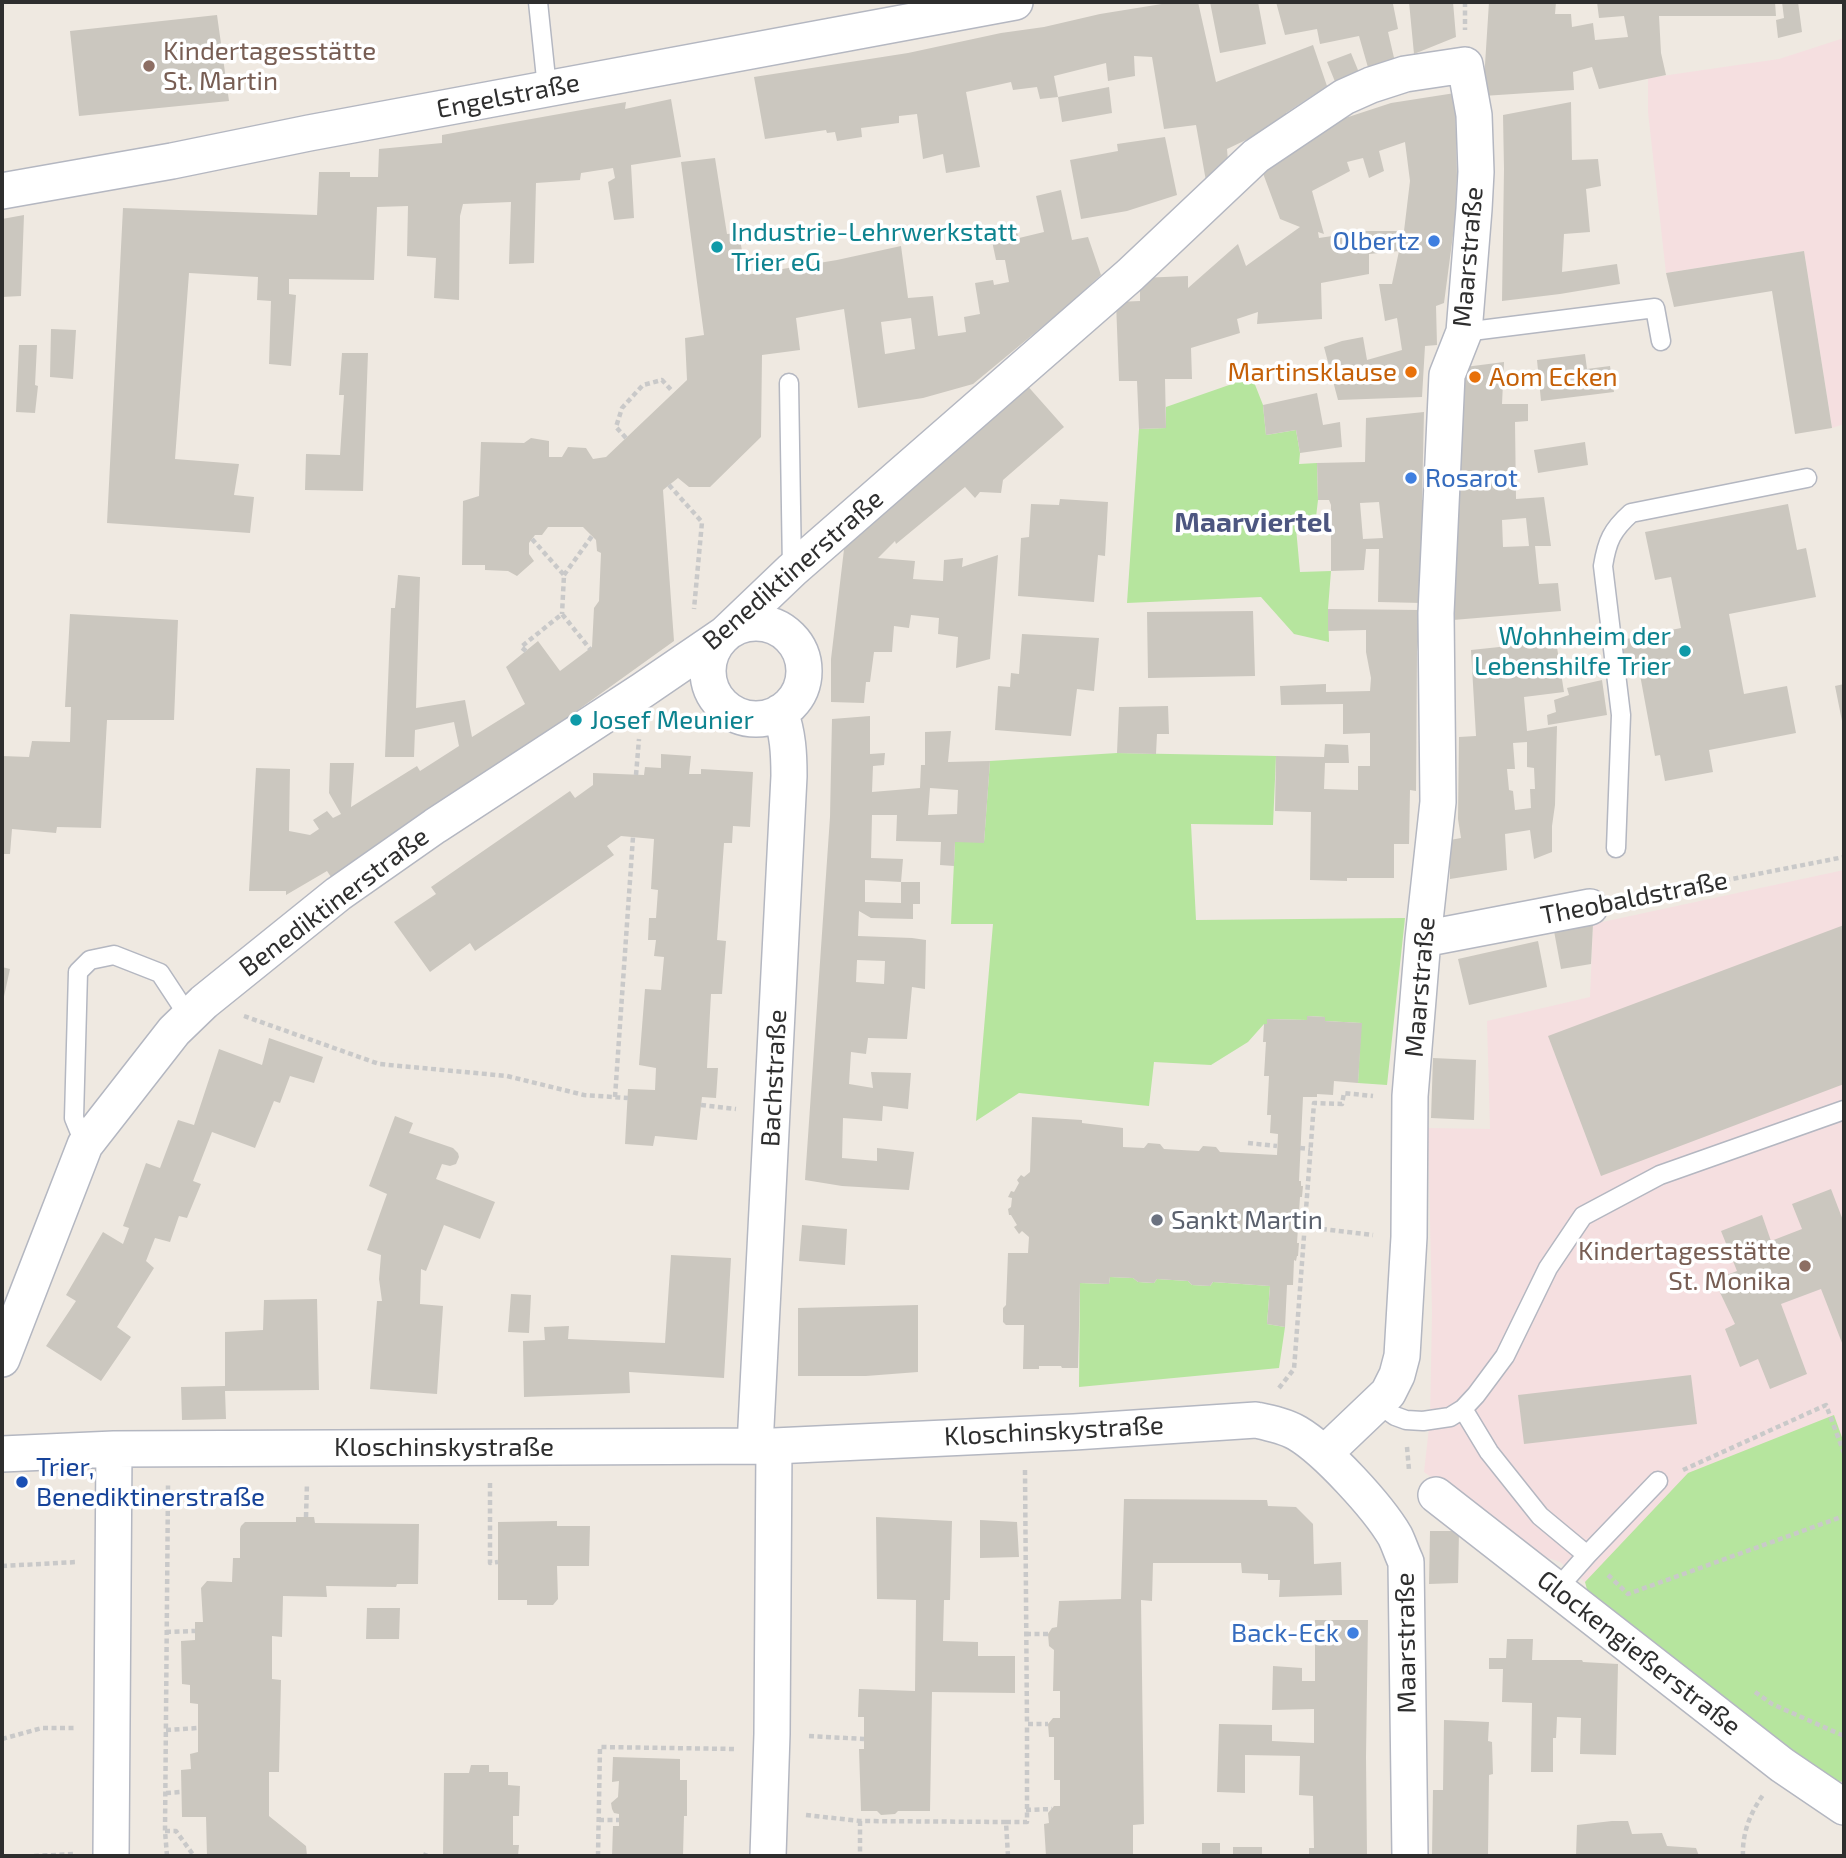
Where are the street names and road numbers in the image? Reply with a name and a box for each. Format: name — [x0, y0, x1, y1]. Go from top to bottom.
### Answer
street label: Engelstraße — [434, 67, 582, 125]
street label: Maarstraße — [1446, 185, 1490, 329]
street label: Benediktinerstraße — [696, 483, 890, 657]
street label: Benediktinerstraße — [233, 821, 435, 983]
street label: Theobaldstraße — [1538, 865, 1730, 931]
street label: Maarstraße — [1398, 915, 1442, 1059]
street label: Bachstraße — [755, 1009, 793, 1147]
street label: Kloschinskystraße — [943, 1410, 1165, 1452]
street label: Kloschinskystraße — [334, 1431, 554, 1463]
street label: Glockengießerstraße — [1531, 1564, 1747, 1742]
street label: Maarstraße — [1389, 1572, 1423, 1714]

